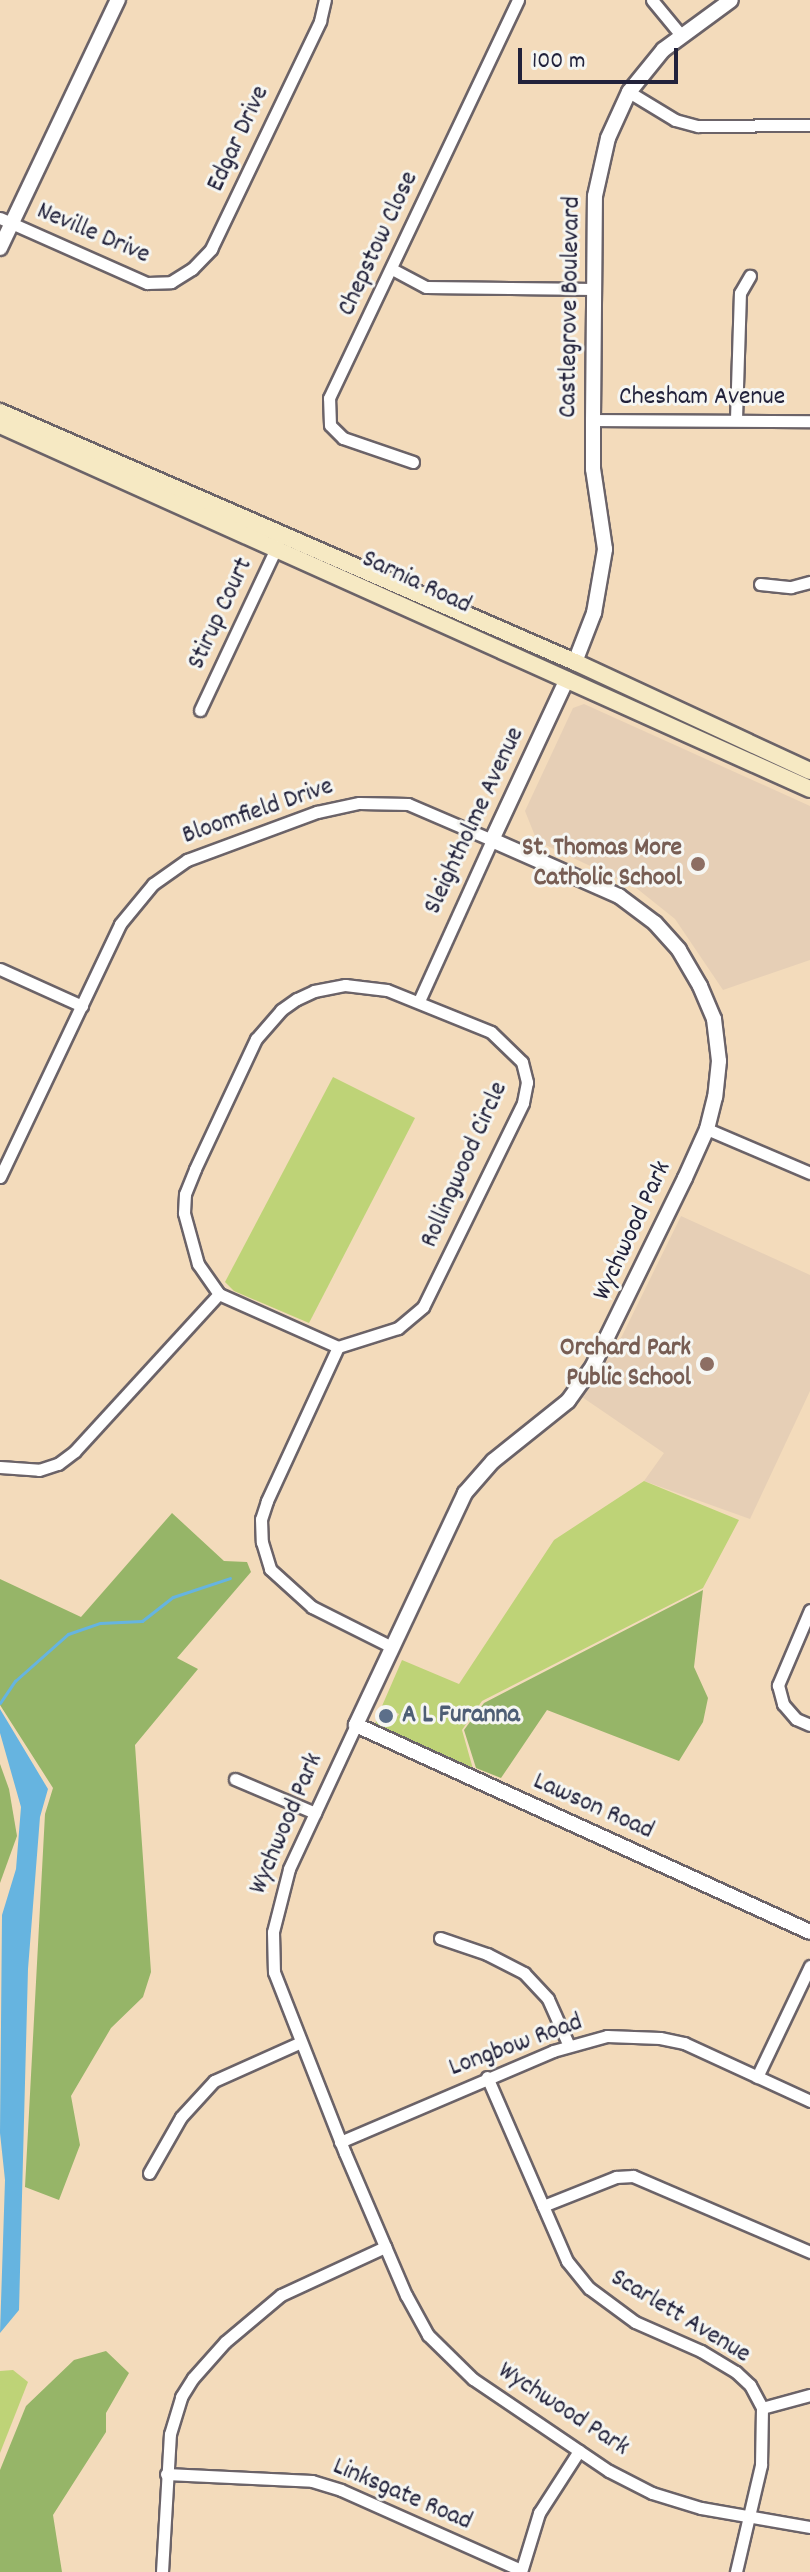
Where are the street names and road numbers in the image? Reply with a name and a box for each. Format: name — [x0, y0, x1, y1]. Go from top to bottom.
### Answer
street label: Edgar Drive — [201, 81, 277, 197]
street label: Chepstow Close — [332, 167, 426, 321]
street label: Neville Drive — [32, 196, 154, 272]
street label: Castlegrove Boulevard — [553, 196, 589, 418]
street label: Chesham Avenue — [619, 382, 785, 414]
street label: Sarnia Road — [356, 544, 476, 622]
street label: Stirup Court — [182, 553, 260, 675]
street label: Sleightholme Avenue — [418, 723, 532, 919]
street label: Bloomfield Drive — [179, 772, 337, 852]
street label: Rollingwood Circle — [415, 1077, 515, 1253]
street label: Wychwood Park — [587, 1156, 679, 1306]
street label: Wychwood Park — [243, 1749, 331, 1899]
street label: Lawson Road — [528, 1767, 658, 1847]
street label: Longbow Road — [445, 2007, 587, 2085]
street label: Scarlett Avenue — [604, 2263, 756, 2371]
street label: Wychwood Park — [492, 2356, 634, 2464]
street label: Linksgate Road — [328, 2452, 476, 2538]

